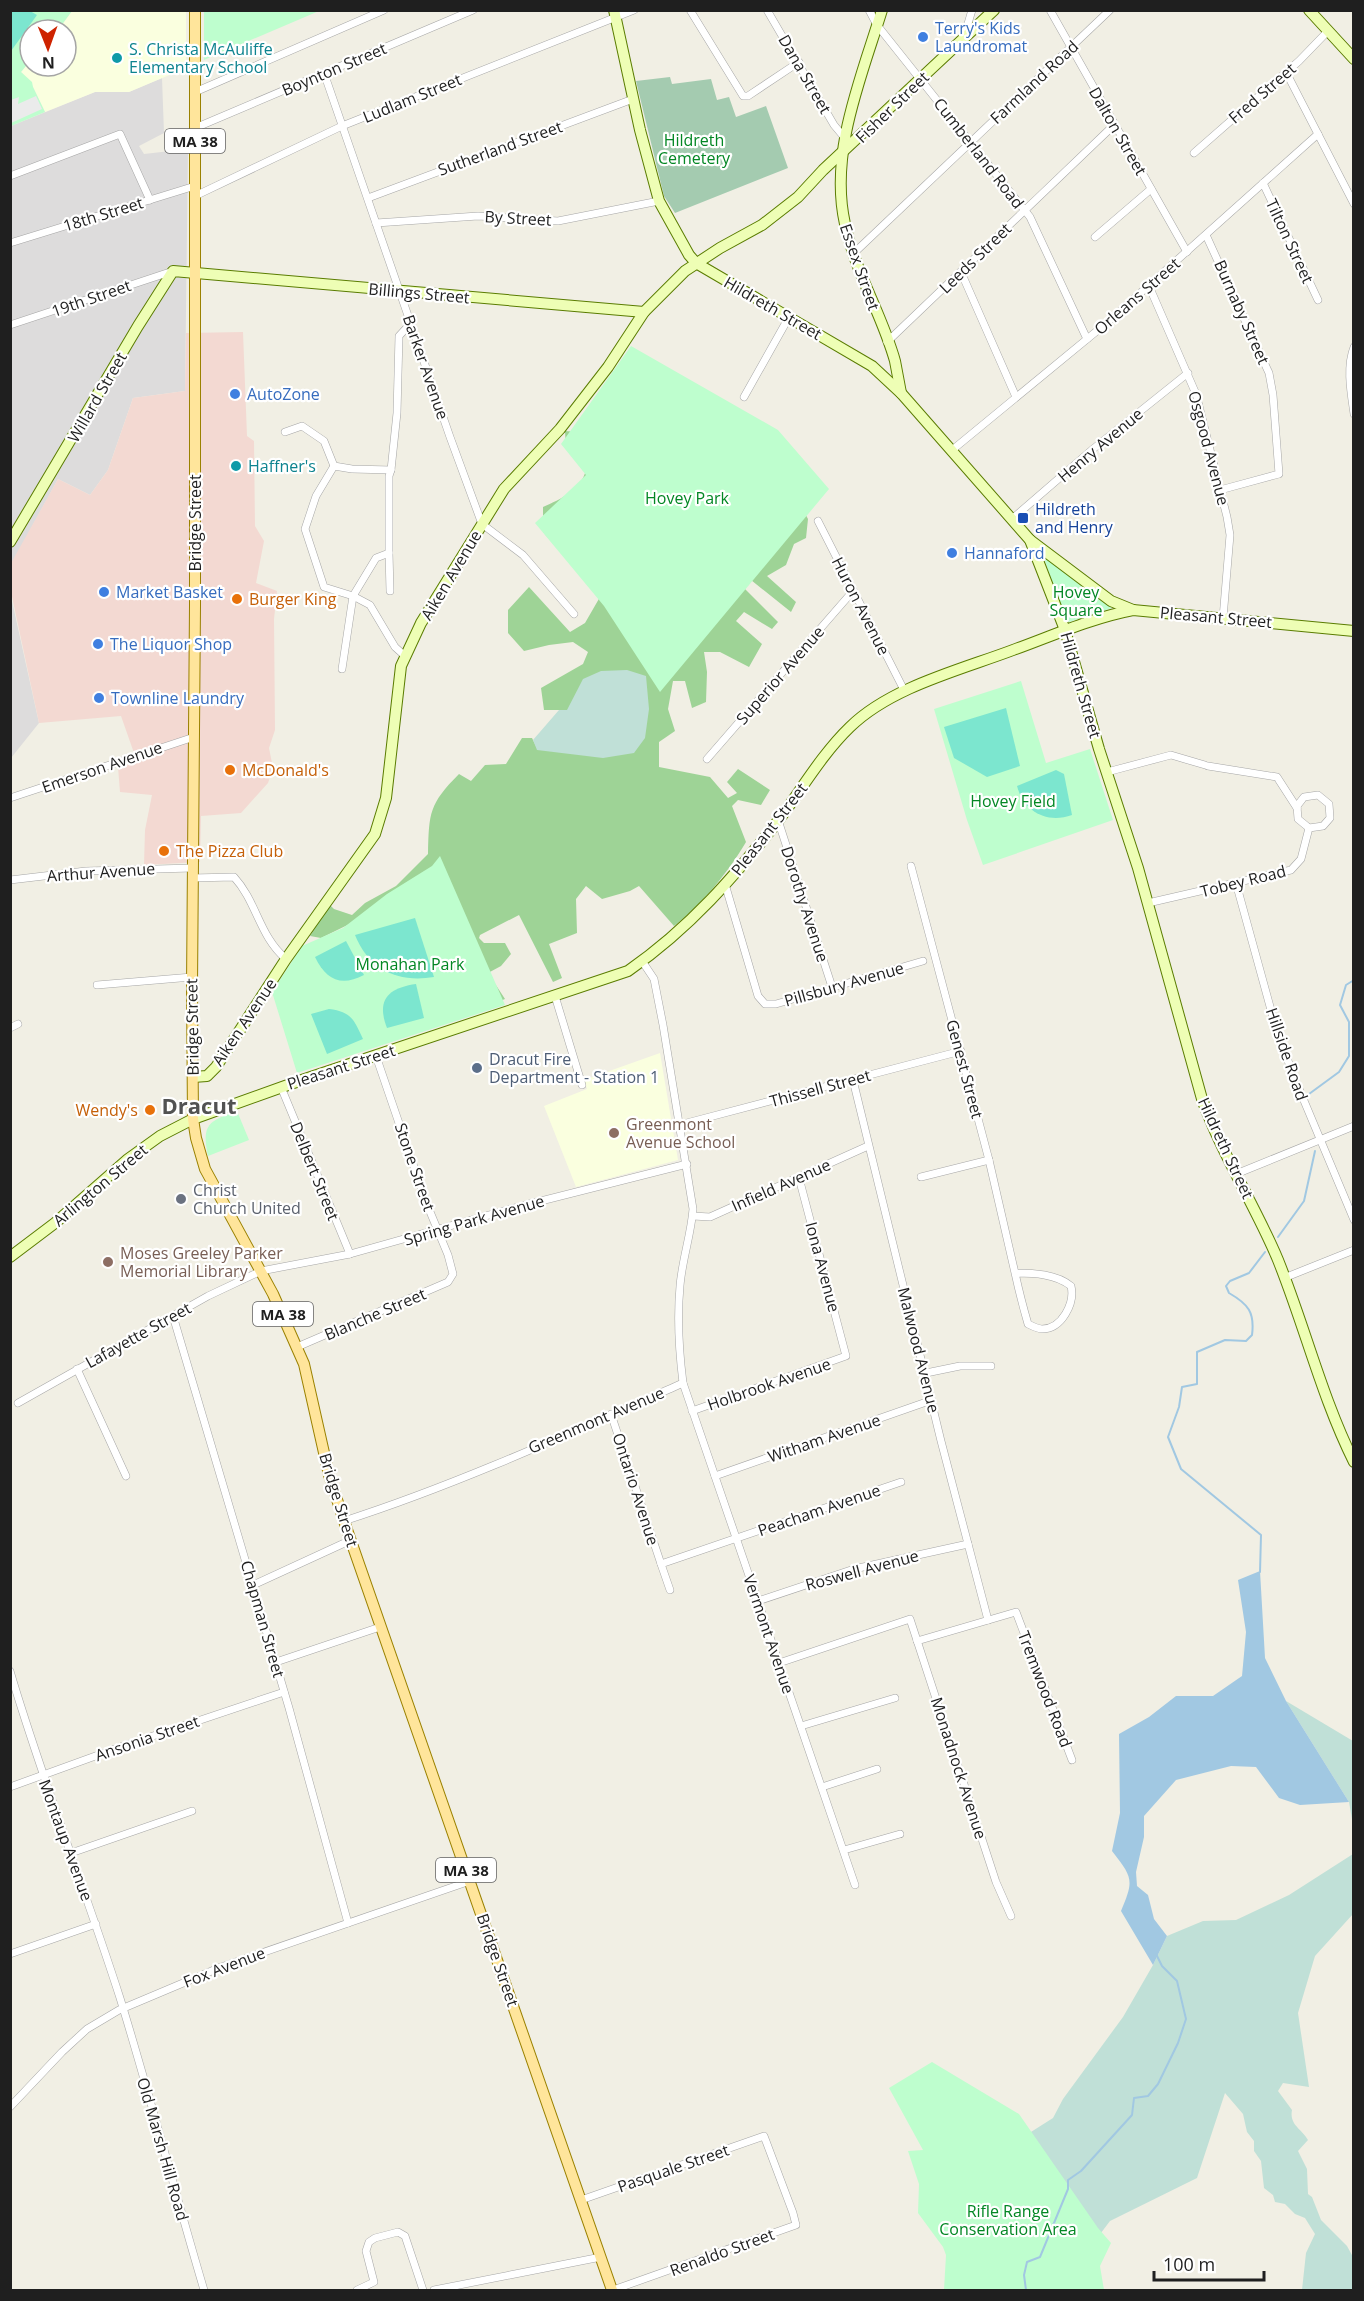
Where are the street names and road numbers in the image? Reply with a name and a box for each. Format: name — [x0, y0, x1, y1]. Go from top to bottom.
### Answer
street label: Dana Street — [773, 30, 837, 118]
street label: Farmland Road — [985, 35, 1083, 129]
street label: Boynton Street — [278, 37, 390, 101]
street label: Fred Street — [1224, 57, 1301, 128]
street label: Fisher Street — [851, 66, 934, 148]
street label: Ludlam Street — [359, 68, 465, 128]
street label: Dalton Street — [1084, 83, 1152, 179]
street label: Cumberland Road — [929, 93, 1029, 213]
street label: Sutherland Street — [435, 115, 566, 181]
road number: MA 38 — [165, 129, 225, 153]
street label: 18th Street — [60, 191, 146, 237]
street label: Tilton Street — [1261, 195, 1319, 287]
street label: By Street — [484, 205, 552, 231]
street label: Leeds Street — [934, 218, 1016, 298]
street label: Essex Street — [835, 221, 885, 314]
street label: Orleans Street — [1089, 252, 1185, 339]
street label: Burnaby Street — [1209, 256, 1275, 368]
street label: Hildreth Street — [720, 271, 826, 345]
street label: 19th Street — [48, 274, 134, 322]
street label: Billings Street — [367, 278, 471, 308]
street label: Barker Avenue — [398, 312, 454, 422]
street label: Willard Street — [62, 348, 132, 446]
street label: Osgood Avenue — [1183, 388, 1235, 508]
street label: Henry Avenue — [1053, 403, 1147, 487]
street label: Bridge Street — [184, 474, 206, 572]
street label: Aiken Avenue — [416, 526, 487, 624]
street label: Huron Avenue — [827, 553, 895, 659]
street label: Pleasant Street — [1159, 601, 1273, 633]
street label: Superior Avenue — [731, 621, 829, 729]
street label: Hildreth Street — [1055, 629, 1107, 741]
street label: Emerson Avenue — [39, 736, 165, 798]
street label: Pleasant Street — [726, 778, 812, 880]
street label: Dorothy Avenue — [776, 843, 834, 965]
street label: Arthur Avenue — [46, 857, 156, 887]
street label: Tobey Road — [1198, 860, 1288, 902]
street label: Pillsbury Avenue — [782, 956, 906, 1012]
street label: Aiken Avenue — [207, 974, 281, 1070]
street label: Bridge Street — [180, 978, 204, 1076]
street label: Hillside Road — [1261, 1005, 1313, 1103]
street label: Genest Street — [941, 1017, 989, 1121]
street label: Pleasant Street — [284, 1039, 398, 1095]
street label: Thissell Street — [767, 1064, 873, 1112]
street label: Hildreth Street — [1193, 1094, 1259, 1203]
street label: Delbert Street — [285, 1118, 345, 1224]
street label: Stone Street — [390, 1120, 440, 1214]
street label: Arlington Street — [48, 1139, 152, 1231]
street label: Infield Avenue — [728, 1153, 834, 1217]
street label: Spring Park Avenue — [401, 1189, 547, 1251]
street label: Iona Avenue — [800, 1219, 846, 1315]
street label: Blanche Street — [321, 1283, 429, 1345]
street label: Malwood Avenue — [893, 1285, 945, 1415]
street label: Lafayette Street — [81, 1297, 195, 1373]
road number: MA 38 — [253, 1302, 313, 1326]
street label: Holbrook Avenue — [704, 1353, 834, 1415]
street label: Greenmont Avenue — [525, 1381, 667, 1459]
street label: Witham Avenue — [765, 1408, 883, 1468]
street label: Ontario Avenue — [607, 1430, 665, 1548]
street label: Bridge Street — [314, 1450, 364, 1550]
street label: Peacham Avenue — [755, 1479, 883, 1541]
street label: Roswell Avenue — [803, 1544, 921, 1596]
street label: Chapman Street — [236, 1558, 290, 1680]
street label: Vermont Avenue — [738, 1571, 800, 1697]
street label: Tremwood Road — [1013, 1628, 1077, 1750]
street label: Monadnock Avenue — [926, 1694, 992, 1842]
street label: Ansonia Street — [92, 1710, 202, 1766]
street label: Montaup Avenue — [34, 1776, 98, 1904]
road number: MA 38 — [436, 1858, 496, 1882]
street label: Bridge Street — [472, 1910, 524, 2010]
street label: Fox Avenue — [180, 1941, 268, 1993]
street label: Old Marsh Hill Road — [132, 2075, 194, 2223]
street label: Pasquale Street — [614, 2139, 732, 2197]
street label: Renaldo Street — [667, 2223, 778, 2281]

